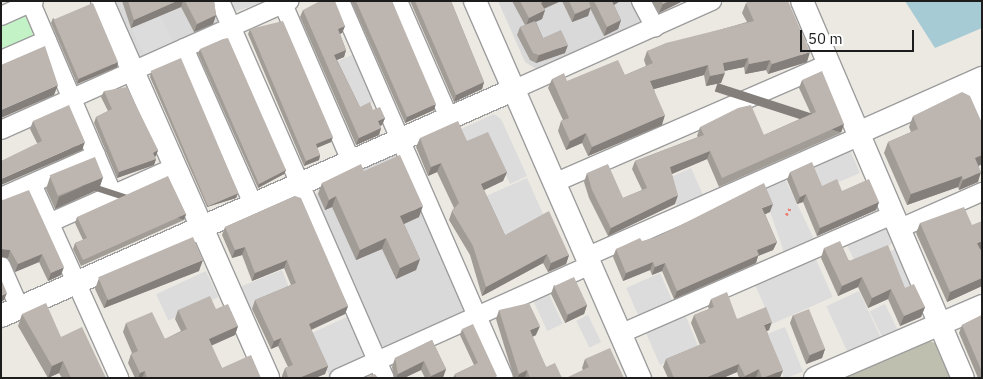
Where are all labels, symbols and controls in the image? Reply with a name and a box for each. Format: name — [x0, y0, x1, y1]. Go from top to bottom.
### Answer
scale bar — [803, 20, 917, 52]
text: 50 m — [808, 29, 843, 48]

